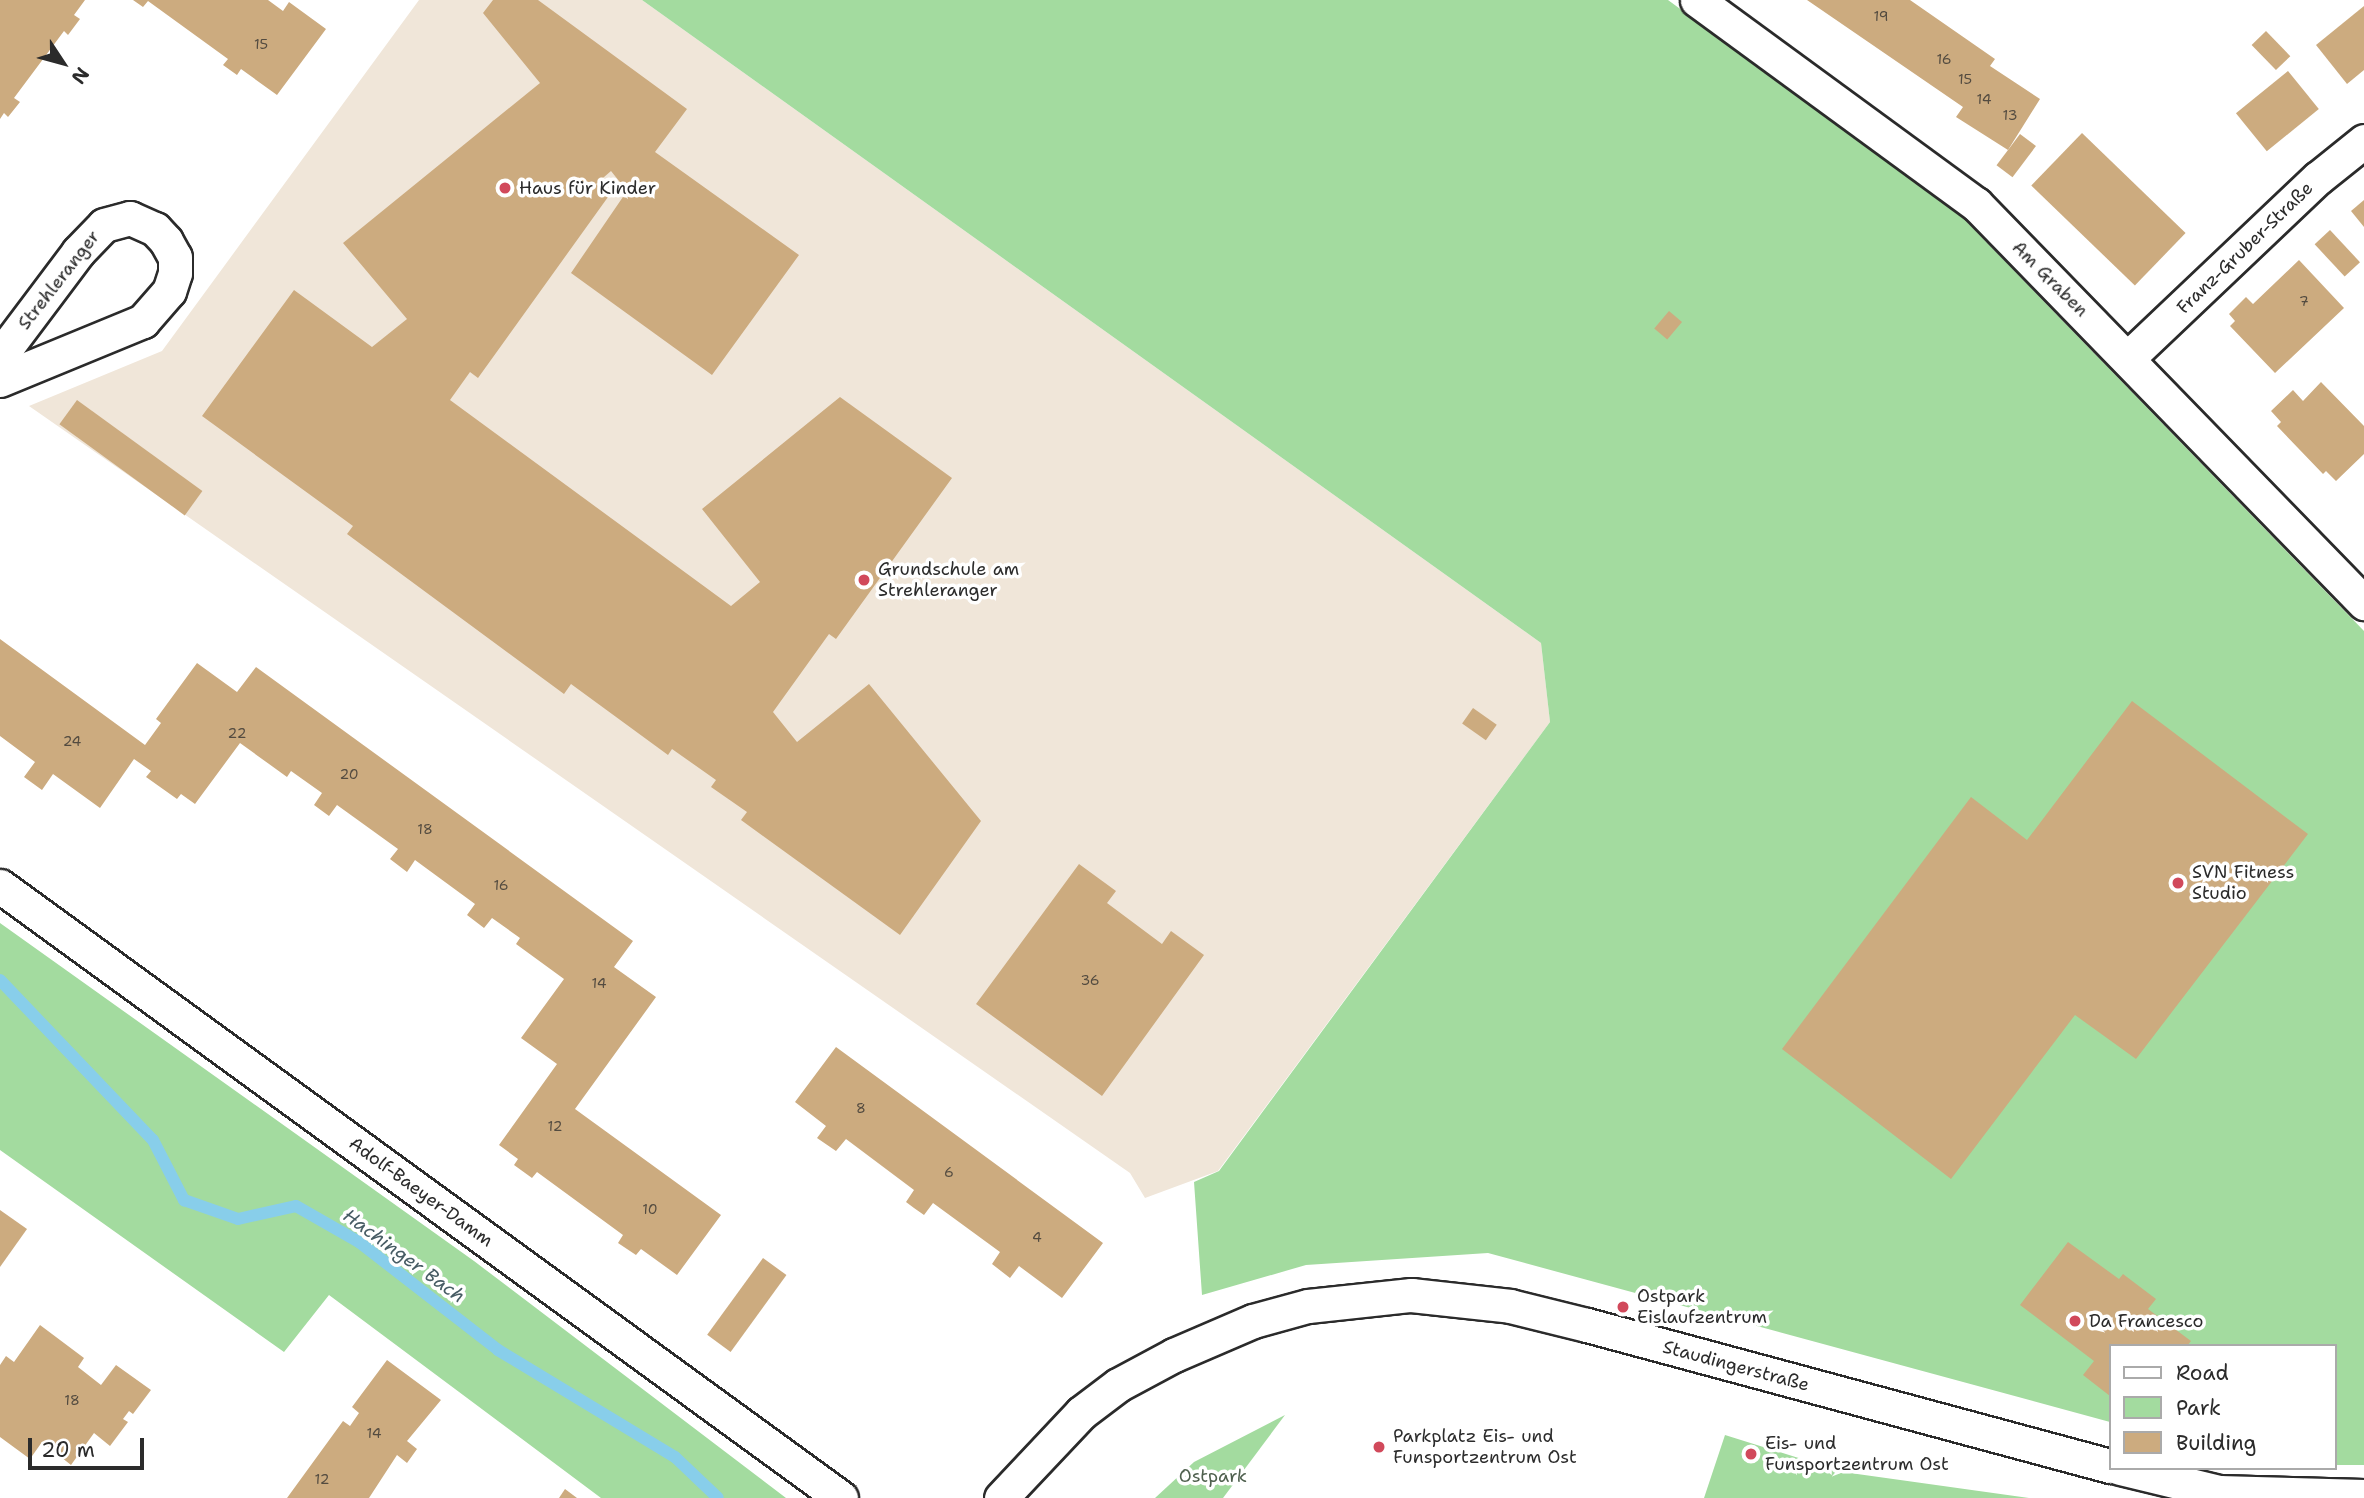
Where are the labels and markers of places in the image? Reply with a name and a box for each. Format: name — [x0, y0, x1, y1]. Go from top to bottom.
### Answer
place label: Haus für Kinder — [519, 177, 656, 199]
marker: Haus für Kinder — [497, 180, 513, 196]
place label: Grundschule am Strehleranger — [878, 559, 1019, 602]
marker: Grundschule am Strehleranger — [856, 572, 872, 588]
place label: SVN Fitness Studio — [2192, 862, 2294, 904]
marker: SVN Fitness Studio — [2170, 875, 2186, 891]
place label: Ostpark Eislaufzentrum — [1637, 1286, 1767, 1328]
marker: Ostpark Eislaufzentrum — [1615, 1299, 1631, 1315]
place label: Da Francesco — [2089, 1310, 2203, 1332]
marker: Da Francesco — [2067, 1313, 2083, 1329]
place label: Parkplatz Eis- und Funsportzentrum Ost — [1393, 1426, 1577, 1468]
place label: Eis- und Funsportzentrum Ost — [1765, 1433, 1949, 1476]
marker: Parkplatz Eis- und Funsportzentrum Ost — [1371, 1439, 1387, 1455]
marker: Eis- und Funsportzentrum Ost — [1743, 1446, 1759, 1462]

